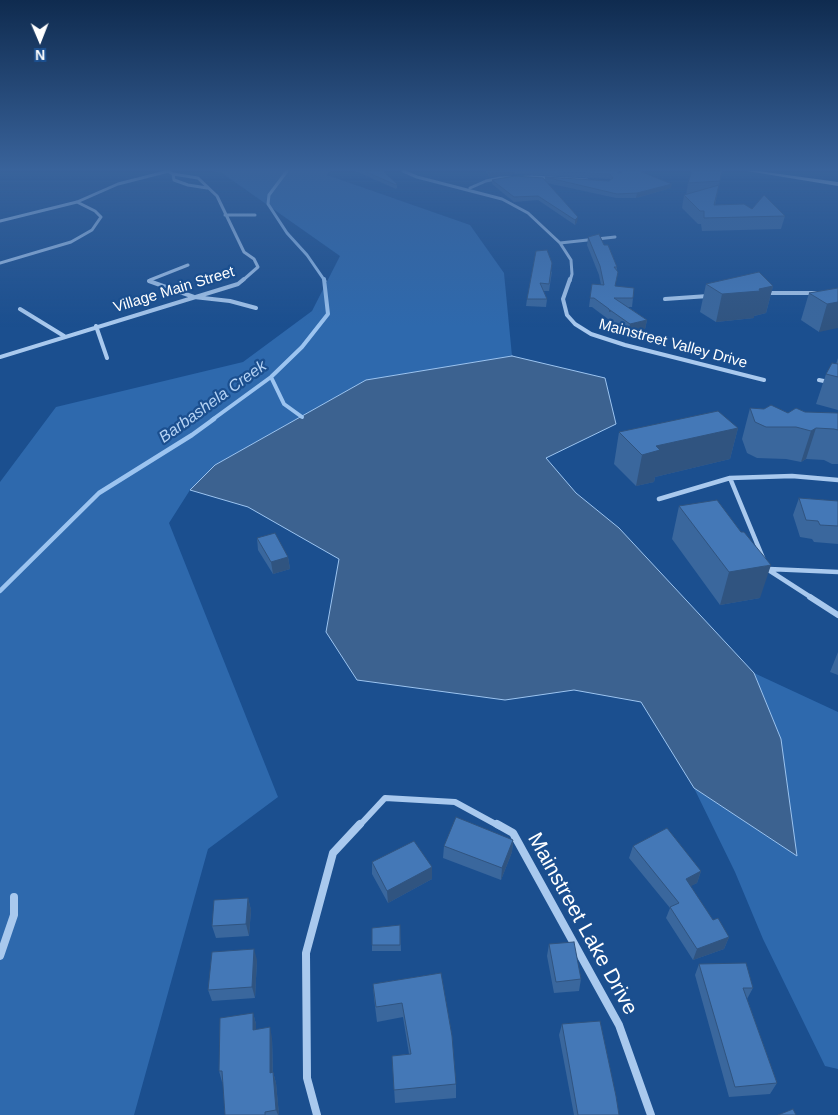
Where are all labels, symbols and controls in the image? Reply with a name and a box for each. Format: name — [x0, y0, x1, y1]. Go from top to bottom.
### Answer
north arrow — [15, 15, 65, 65]
text: N — [35, 47, 45, 63]
street label: Village Main Street — [111, 263, 237, 317]
street label: Mainstreet Valley Drive — [597, 315, 749, 373]
water label: Barbashela Creek — [156, 357, 270, 447]
street label: Mainstreet Lake Drive — [521, 829, 643, 1019]

